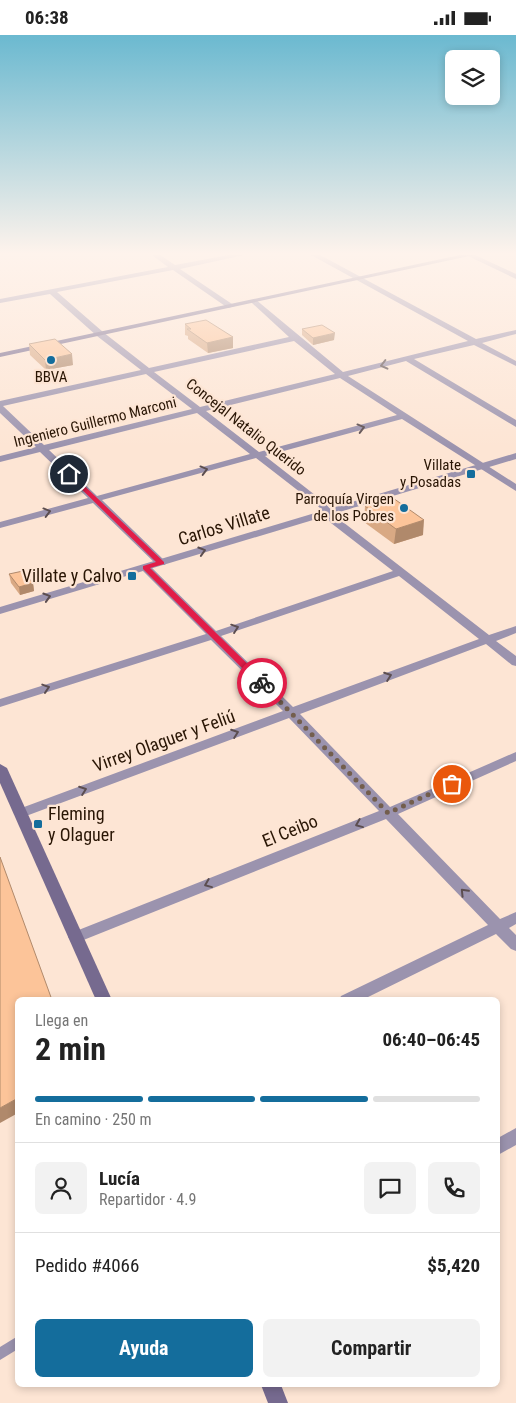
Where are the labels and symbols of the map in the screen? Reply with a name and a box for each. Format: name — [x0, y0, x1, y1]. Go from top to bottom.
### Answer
marker: BBVA — [45, 354, 57, 366]
one-way arrow — [379, 359, 388, 370]
place label: BBVA — [35, 368, 68, 386]
street label: Concejal Natalio Querido — [183, 375, 309, 479]
street label: Ingeniero Guillermo Marconi — [12, 393, 178, 451]
one-way arrow — [356, 423, 364, 433]
pin — [48, 453, 90, 495]
place label: Villate y Posadas — [400, 456, 461, 491]
one-way arrow — [200, 465, 208, 476]
marker: Villate y Posadas — [465, 468, 477, 480]
place label: Parroquía Virgen de los Pobres — [295, 490, 394, 525]
street label: Carlos Villate — [176, 502, 272, 549]
marker: Parroquía Virgen de los Pobres — [398, 502, 410, 514]
one-way arrow — [43, 508, 51, 518]
one-way arrow — [198, 546, 206, 556]
place label: Villate y Calvo — [22, 565, 122, 586]
marker: Villate y Calvo — [126, 570, 138, 582]
one-way arrow — [42, 593, 50, 603]
one-way arrow — [230, 623, 238, 633]
courier — [237, 658, 287, 708]
one-way arrow — [383, 672, 392, 682]
one-way arrow — [42, 683, 50, 693]
street label: Virrey Olaguer y Feliú — [90, 705, 238, 776]
one-way arrow — [231, 729, 239, 739]
pin — [431, 763, 473, 805]
one-way arrow — [78, 786, 87, 796]
place label: Fleming y Olaguer — [48, 803, 115, 845]
street label: El Ceibo — [259, 810, 321, 851]
marker: Fleming y Olaguer — [32, 818, 44, 830]
one-way arrow — [355, 818, 364, 828]
one-way arrow — [204, 878, 213, 888]
one-way arrow — [461, 889, 470, 898]

